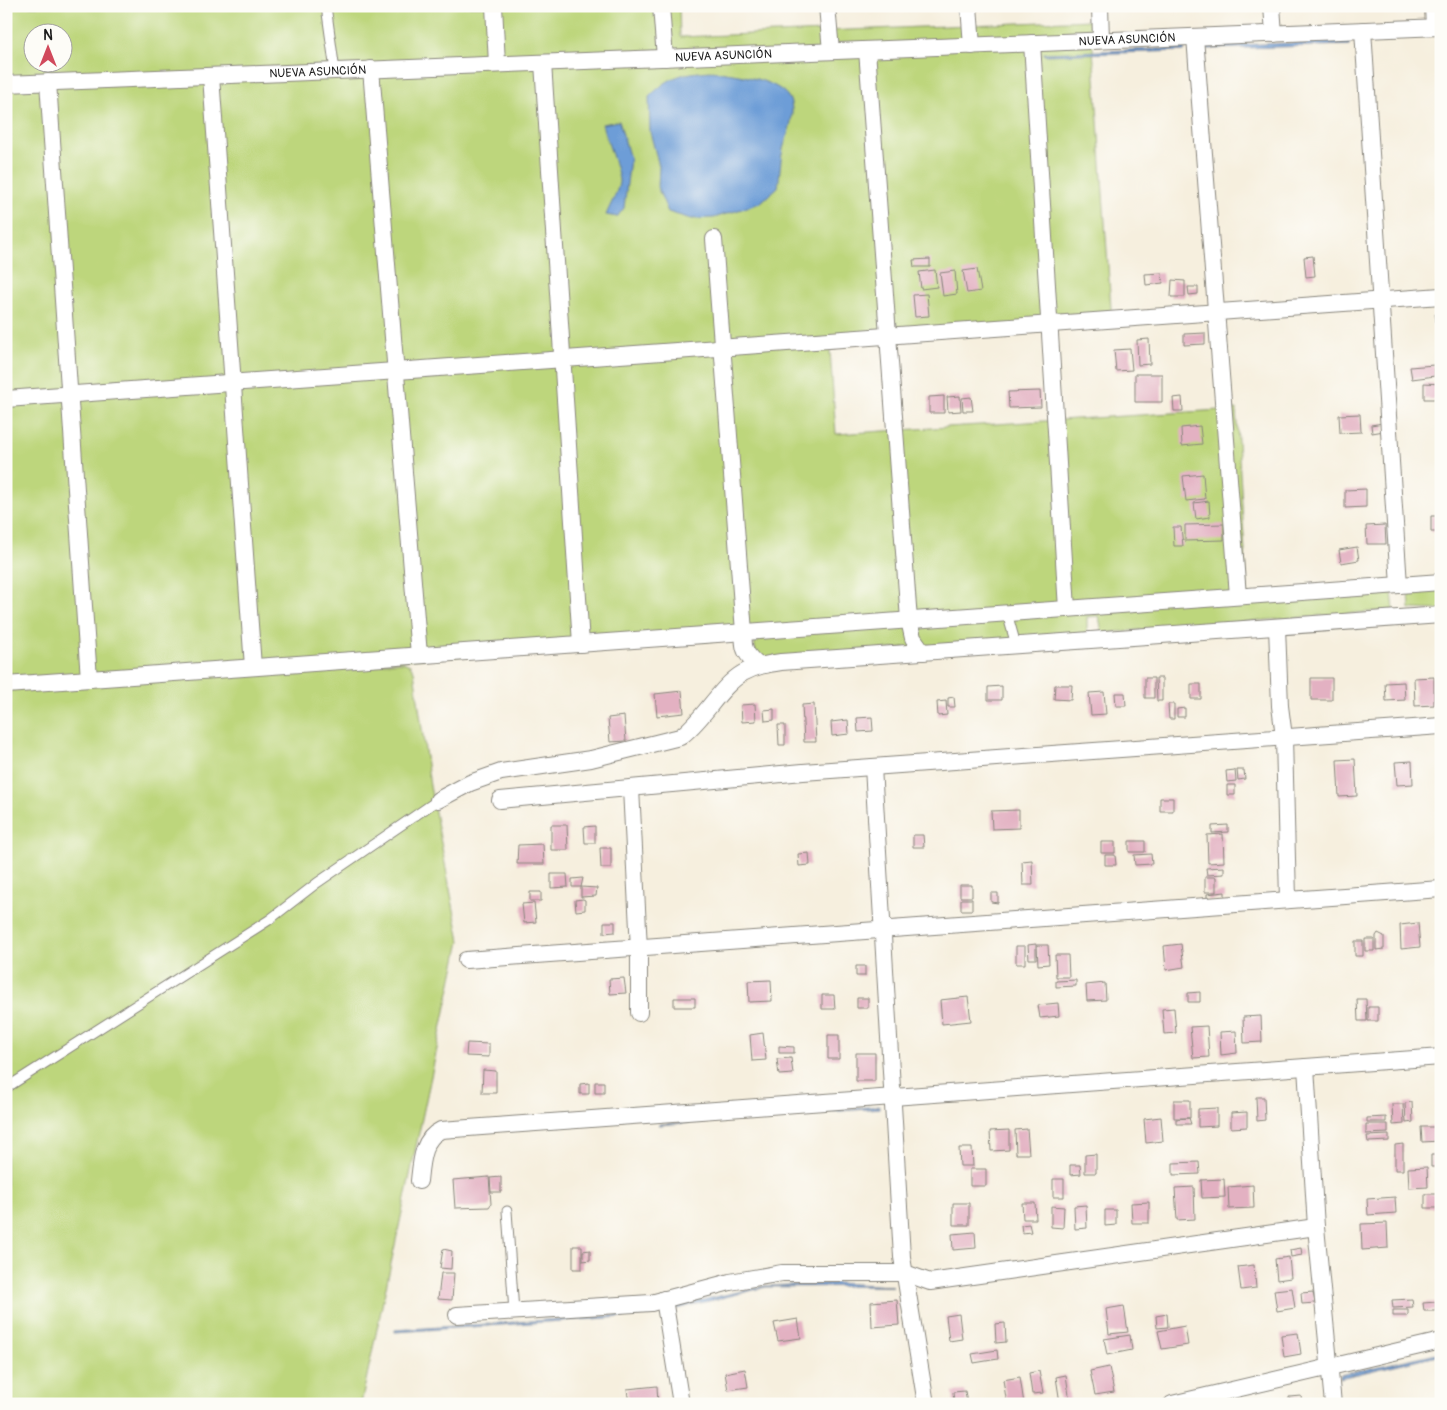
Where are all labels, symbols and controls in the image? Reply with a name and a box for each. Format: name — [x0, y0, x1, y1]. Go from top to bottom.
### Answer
north arrow — [22, 22, 72, 72]
text: N — [43, 27, 53, 44]
street label: NUEVA ASUNCIÓN — [1078, 29, 1176, 49]
street label: NUEVA ASUNCIÓN — [675, 45, 772, 65]
street label: NUEVA ASUNCIÓN — [269, 62, 366, 81]

